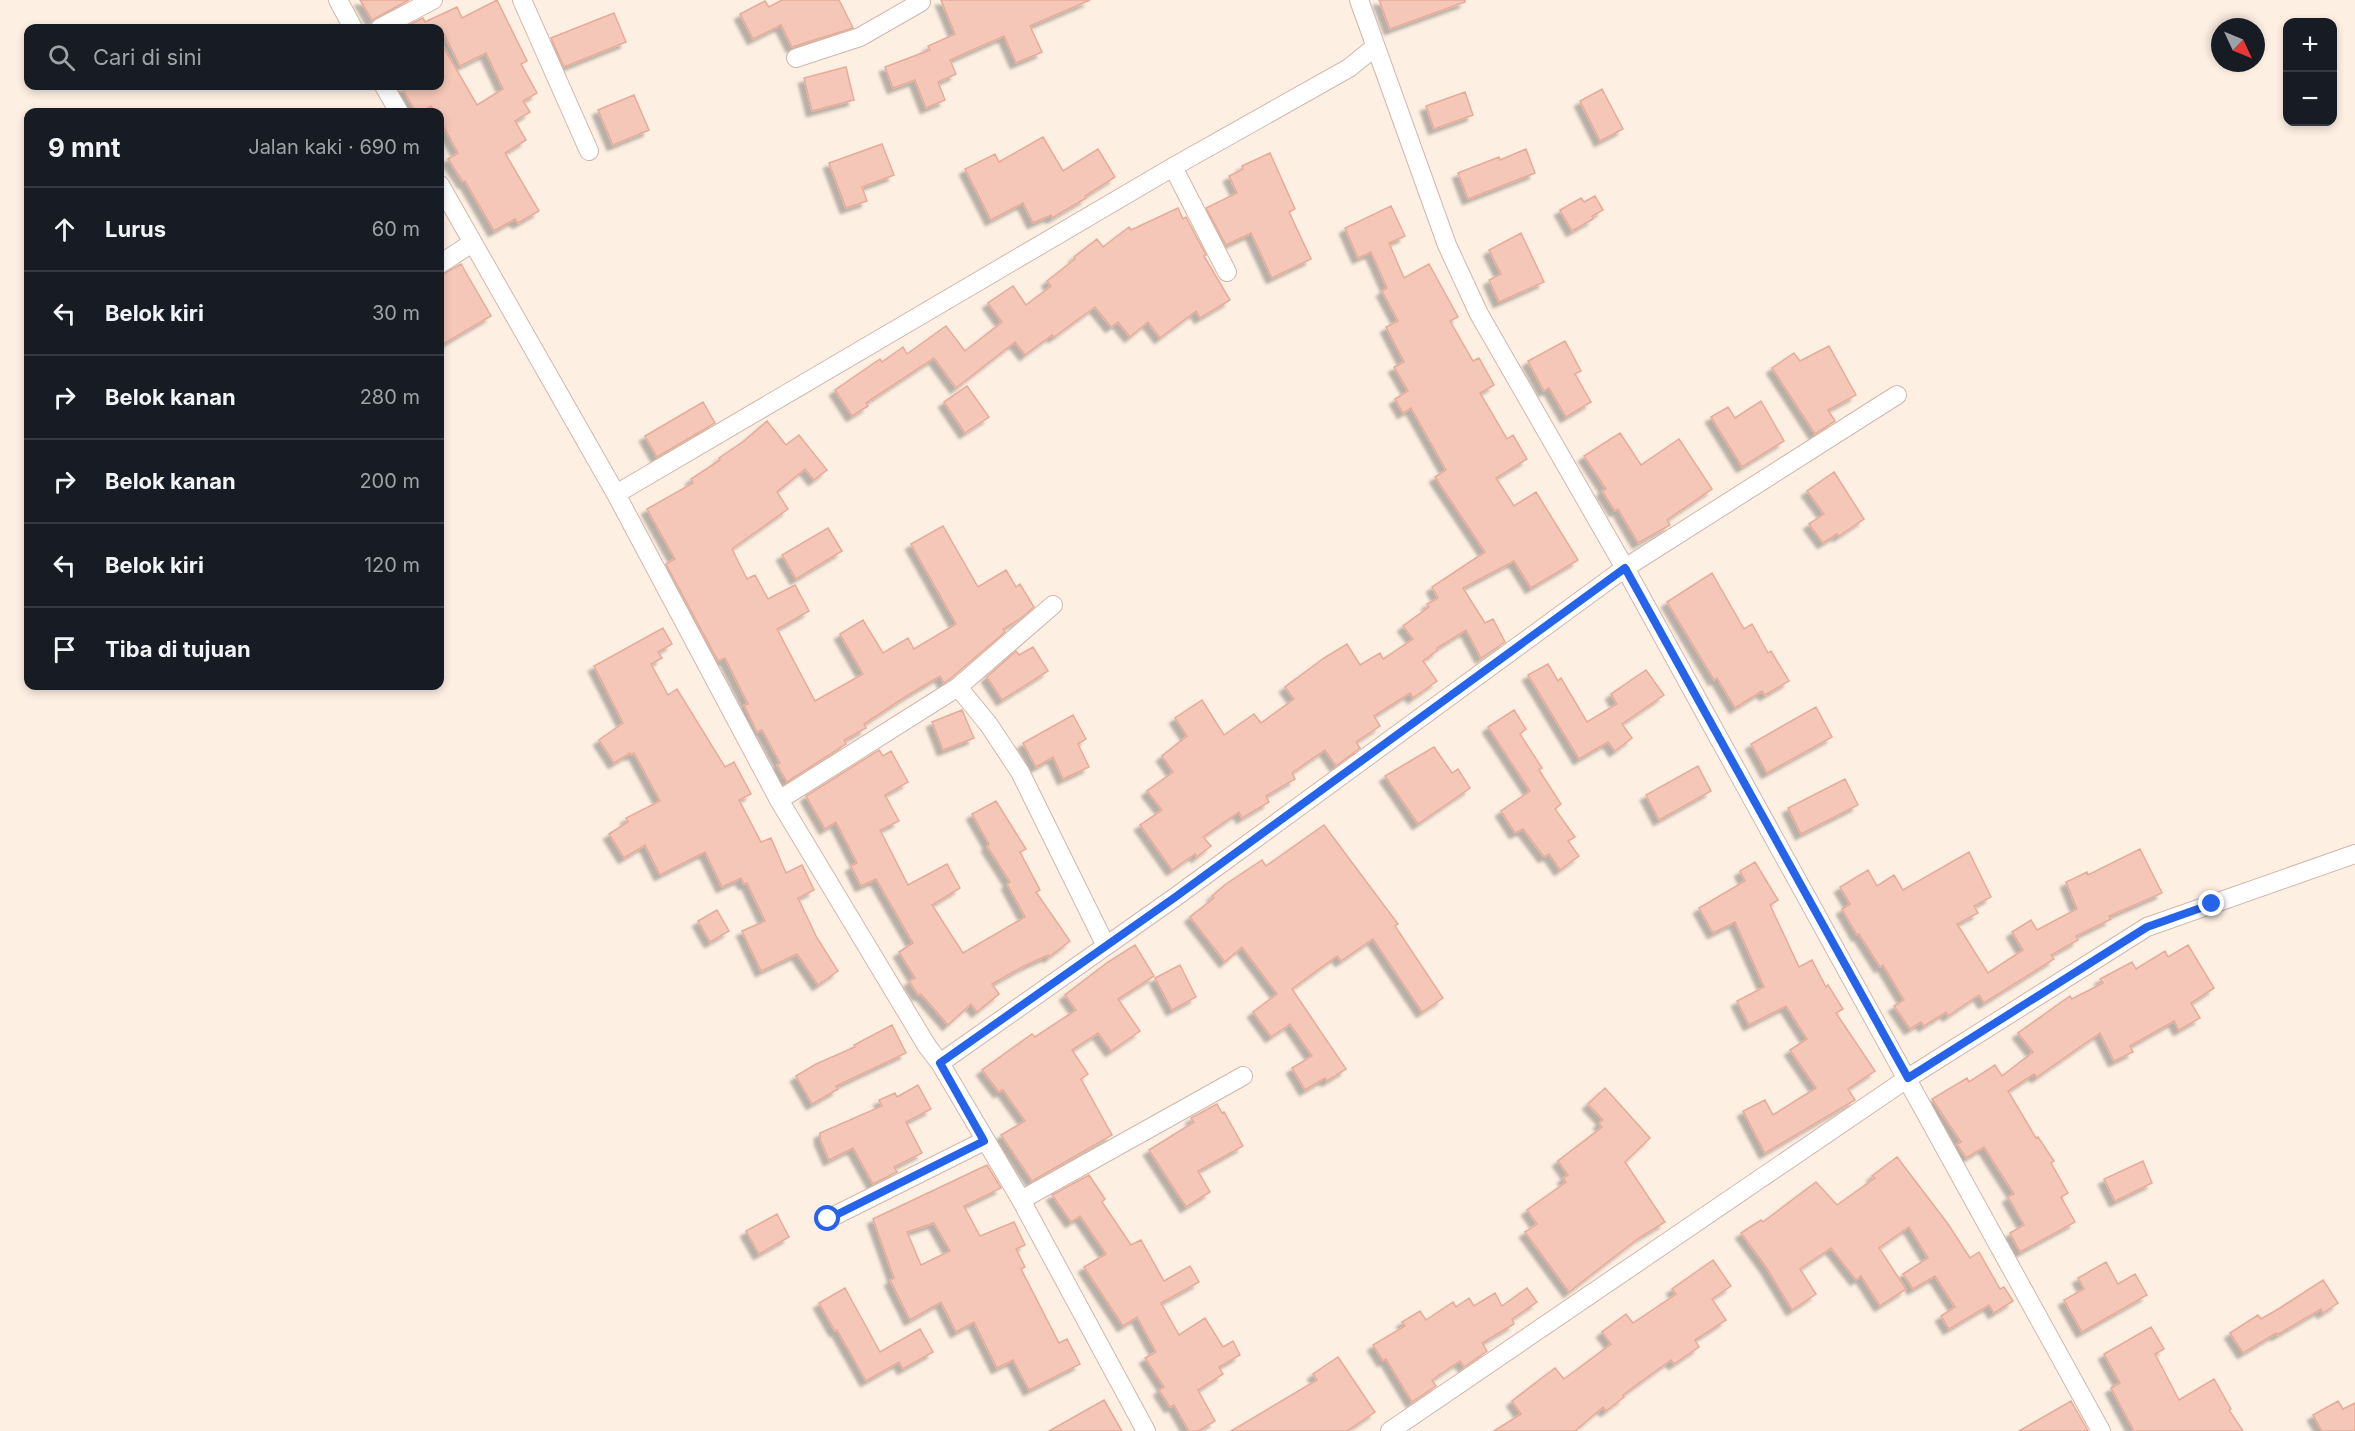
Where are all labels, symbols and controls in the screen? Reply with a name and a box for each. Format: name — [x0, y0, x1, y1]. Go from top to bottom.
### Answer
north arrow — [2211, 18, 2265, 72]
map controls — [2283, 18, 2337, 126]
button: + — [2283, 18, 2337, 72]
search box — [24, 24, 444, 90]
icon: search — [45, 41, 78, 74]
text: Cari di sini — [93, 44, 202, 70]
button: − — [2283, 72, 2337, 126]
text: 9 mnt — [48, 132, 120, 163]
text: Jalan kaki · 690 m — [248, 135, 420, 159]
icon: ahead — [48, 213, 81, 246]
text: Lurus — [105, 216, 166, 242]
text: 60 m — [372, 217, 420, 241]
icon: left — [48, 297, 81, 330]
text: Belok kiri — [105, 300, 204, 326]
text: 30 m — [372, 301, 420, 325]
icon: right — [48, 381, 81, 414]
text: Belok kanan — [105, 384, 236, 410]
text: 280 m — [360, 385, 420, 409]
icon: right — [48, 465, 81, 498]
text: Belok kanan — [105, 468, 236, 494]
text: 200 m — [359, 469, 420, 493]
icon: left — [48, 549, 81, 582]
text: Belok kiri — [105, 552, 204, 578]
text: 120 m — [364, 553, 420, 577]
icon: arrive — [48, 633, 81, 666]
text: Tiba di tujuan — [105, 636, 251, 662]
route end — [2198, 890, 2224, 916]
route start — [814, 1205, 840, 1231]

